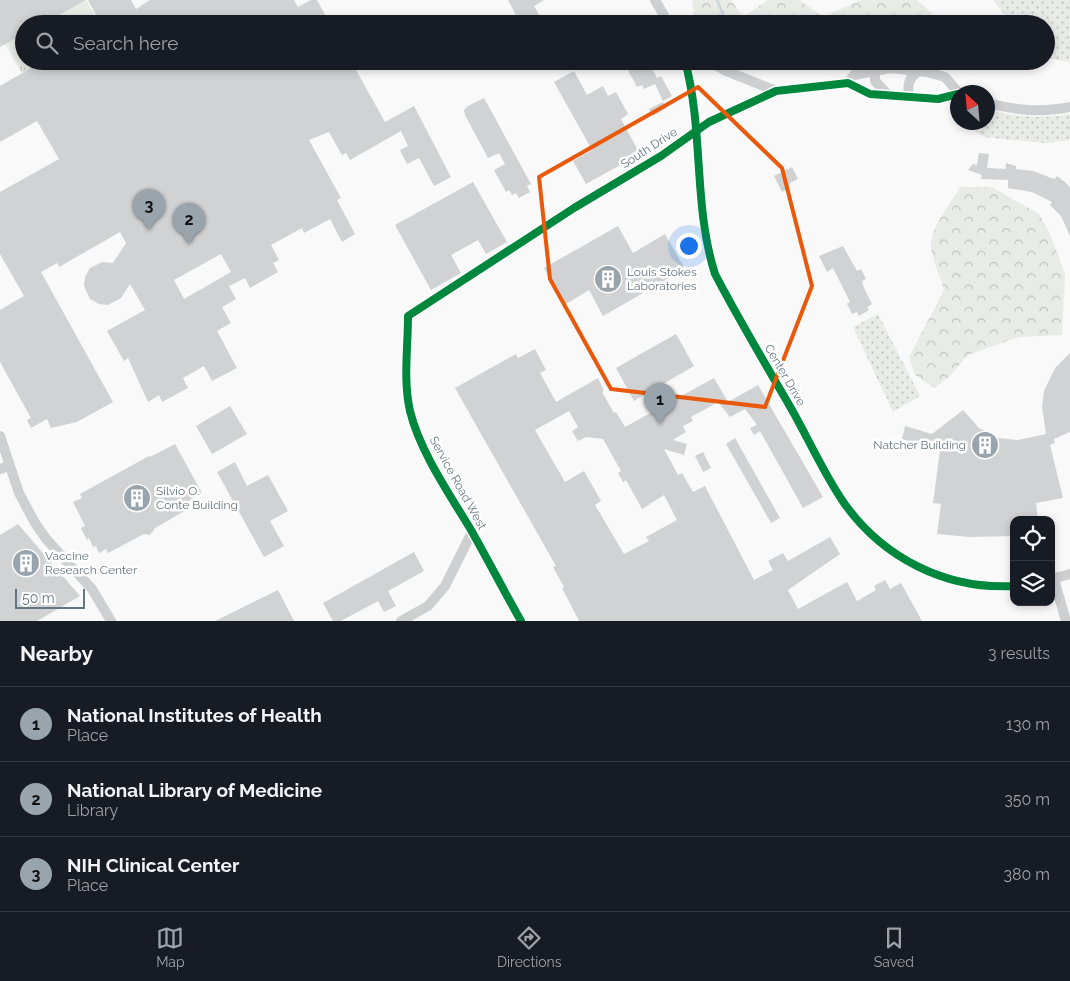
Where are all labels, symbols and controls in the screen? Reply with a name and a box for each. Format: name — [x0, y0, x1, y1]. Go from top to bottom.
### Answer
search box — [15, 15, 1055, 70]
icon: search — [33, 29, 61, 57]
text: Search here — [73, 32, 179, 54]
north arrow — [950, 85, 995, 130]
street label: South Drive — [618, 125, 680, 171]
pin: 3 — [133, 189, 165, 230]
pin: 2 — [173, 203, 205, 244]
your location — [676, 233, 702, 259]
building icon: Louis Stokes Laboratories — [593, 264, 623, 294]
place label: Louis Stokes Laboratories — [627, 265, 697, 293]
street label: Center Drive — [762, 342, 808, 408]
pin: 1 — [644, 383, 676, 424]
building icon: Natcher Building — [970, 430, 1000, 460]
street label: Service Road West — [427, 434, 489, 532]
place label: Natcher Building — [873, 438, 966, 452]
building icon: Silvio O. Conte Building — [122, 483, 152, 513]
place label: Silvio O. Conte Building — [156, 484, 238, 512]
map controls — [1010, 516, 1055, 606]
button: locate — [1010, 516, 1055, 561]
building icon: Vaccine Research Center — [11, 548, 41, 578]
place label: Vaccine Research Center — [45, 549, 138, 577]
button: layers — [1010, 561, 1055, 606]
scale bar — [15, 586, 85, 609]
text: 50 m — [22, 590, 55, 606]
text: Nearby — [20, 641, 93, 666]
text: 3 results — [988, 644, 1050, 663]
text: National Institutes of Health — [67, 704, 322, 726]
text: 1 — [32, 715, 40, 734]
text: 130 m — [1006, 715, 1050, 734]
text: Place — [67, 726, 108, 745]
text: National Library of Medicine — [67, 779, 322, 801]
text: 2 — [31, 790, 41, 809]
text: 350 m — [1004, 790, 1050, 809]
text: Library — [67, 801, 118, 820]
text: NIH Clinical Center — [67, 854, 239, 876]
text: 3 — [32, 865, 40, 884]
text: 380 m — [1003, 865, 1050, 884]
text: Place — [67, 876, 108, 895]
tab: Map — [156, 924, 185, 970]
tab: Directions — [497, 924, 562, 970]
tab: Saved — [874, 924, 914, 970]

